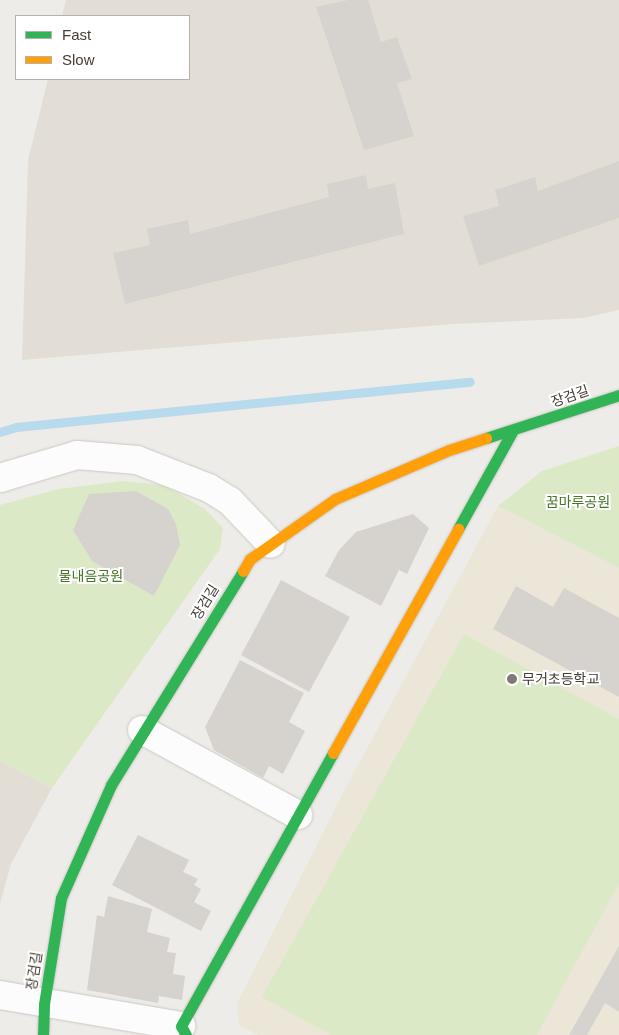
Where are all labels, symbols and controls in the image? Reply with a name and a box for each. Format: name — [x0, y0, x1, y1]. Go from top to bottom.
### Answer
legend — [15, 15, 190, 80]
text: Fast — [62, 26, 91, 43]
text: Slow — [62, 51, 95, 68]
street label: 장검길 — [549, 382, 591, 410]
park label: 꿈마루공원 — [546, 494, 610, 510]
park label: 물내음공원 — [59, 568, 123, 584]
street label: 장검길 — [188, 581, 222, 623]
place label: 무거초등학교 — [522, 671, 599, 687]
marker: 무거초등학교 — [506, 673, 518, 685]
street label: 장검길 — [23, 951, 45, 991]

